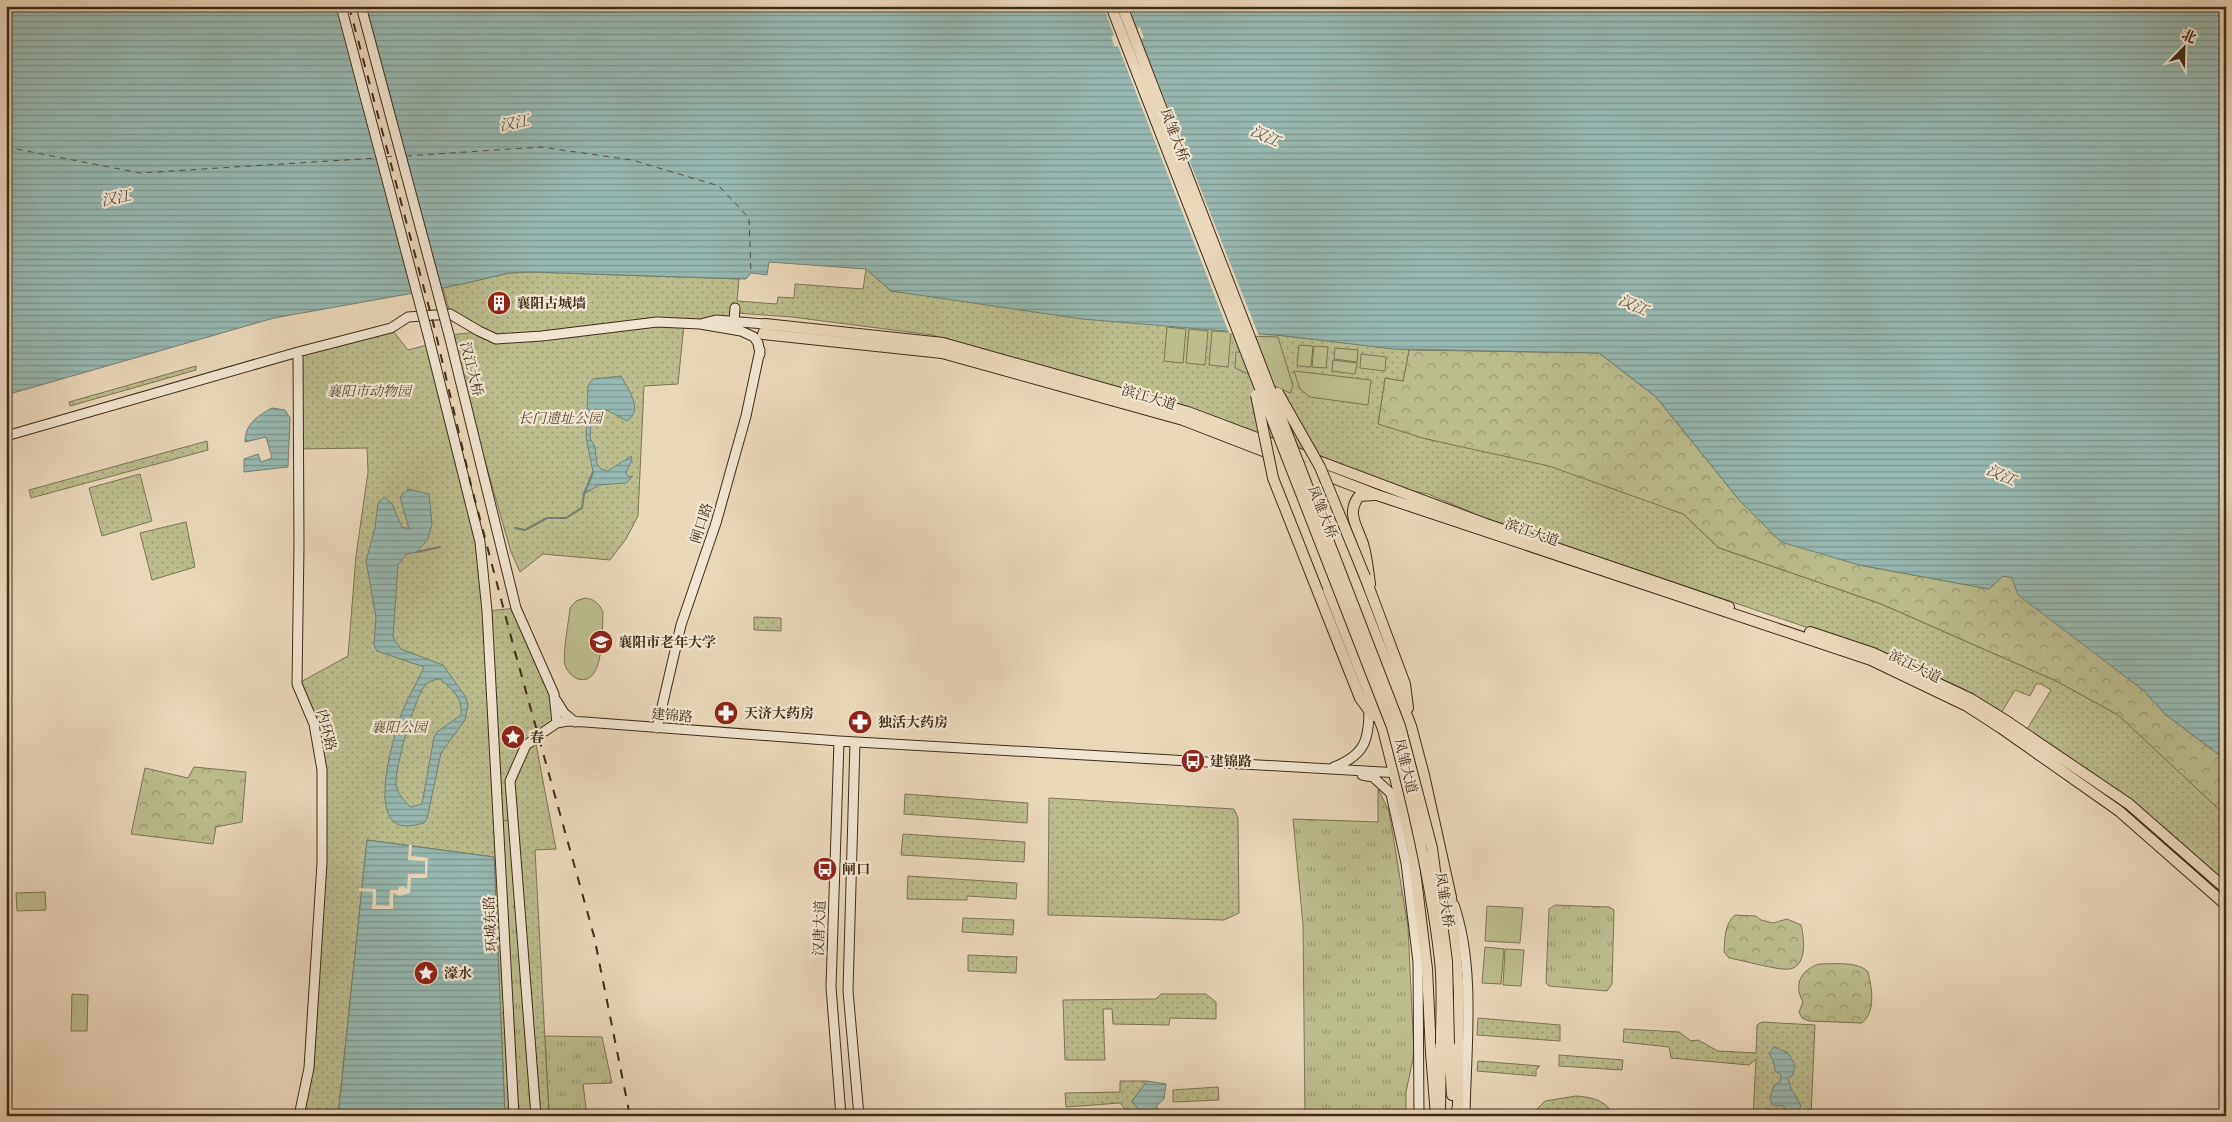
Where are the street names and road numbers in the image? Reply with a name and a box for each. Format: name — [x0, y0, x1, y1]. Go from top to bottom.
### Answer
street label: 凤雏大桥 — [1157, 106, 1193, 164]
street label: 汉江大桥 — [456, 340, 487, 398]
street label: 滨江大道 — [1120, 382, 1178, 413]
street label: 凤雏大桥 — [1304, 483, 1341, 541]
street label: 闸口路 — [687, 501, 716, 546]
street label: 滨江大道 — [1503, 515, 1561, 550]
street label: 滨江大道 — [1886, 647, 1944, 686]
street label: 建锦路 — [650, 705, 694, 726]
street label: 内环路 — [313, 708, 340, 753]
street label: 凤雏大道 — [1390, 737, 1421, 795]
street label: 凤雏大桥 — [1432, 871, 1457, 929]
street label: 环城东路 — [481, 896, 500, 952]
street label: 汉唐大道 — [810, 900, 829, 956]

